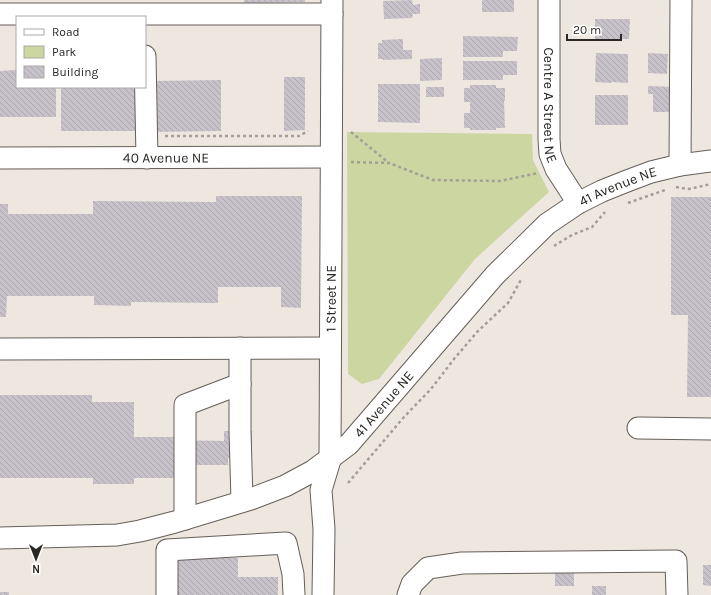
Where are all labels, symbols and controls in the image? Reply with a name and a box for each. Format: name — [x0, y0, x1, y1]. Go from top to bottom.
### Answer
legend — [16, 16, 146, 88]
scale bar — [567, 16, 621, 42]
text: 20 m — [573, 23, 601, 37]
text: Road — [52, 25, 80, 39]
text: Park — [52, 45, 77, 59]
street label: Centre A Street NE — [540, 47, 561, 166]
text: Building — [52, 65, 99, 79]
street label: 40 Avenue NE — [123, 149, 209, 167]
street label: 41 Avenue NE — [576, 163, 658, 210]
street label: 1 Street NE — [323, 265, 340, 332]
street label: 41 Avenue NE — [350, 367, 417, 441]
north arrow — [16, 539, 56, 579]
text: N — [32, 562, 40, 575]

